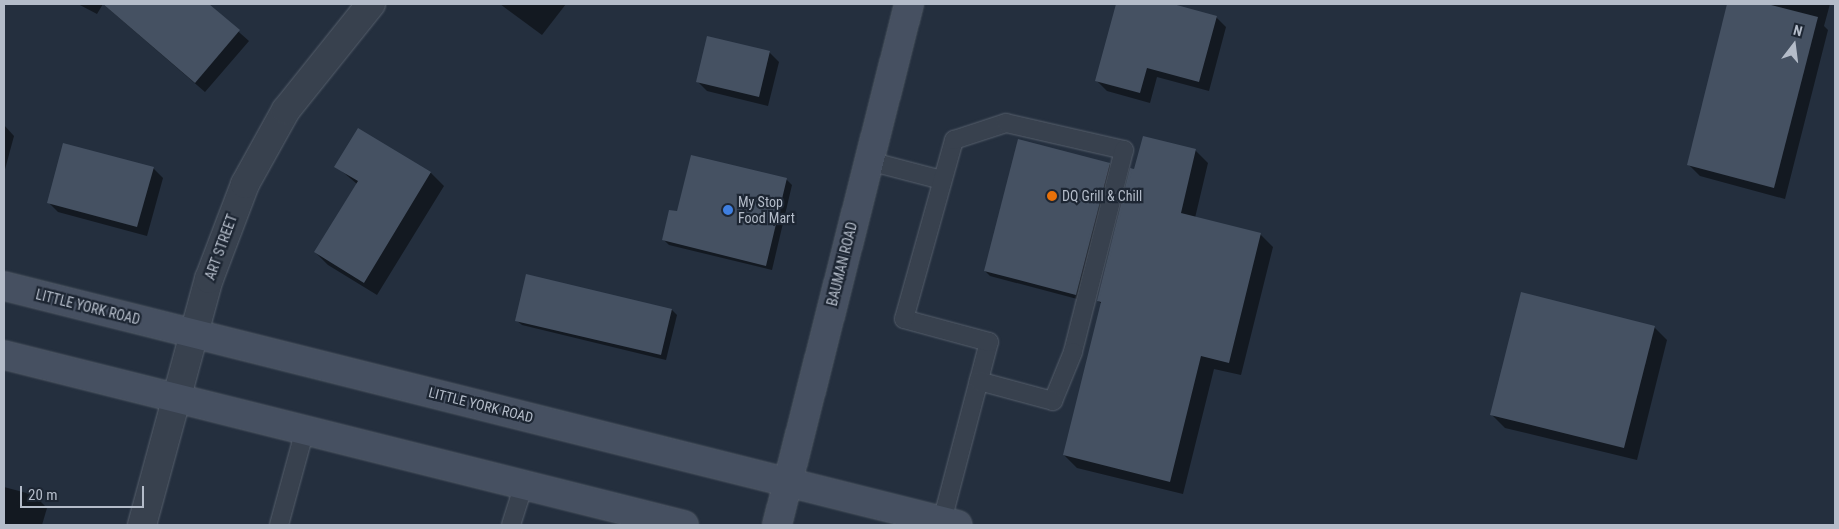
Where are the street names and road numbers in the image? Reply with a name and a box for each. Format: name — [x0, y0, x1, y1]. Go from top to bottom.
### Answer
street label: ART STREET — [201, 212, 241, 282]
street label: BAUMAN ROAD — [823, 220, 861, 308]
street label: LITTLE YORK ROAD — [34, 286, 142, 328]
street label: LITTLE YORK ROAD — [427, 384, 535, 426]

